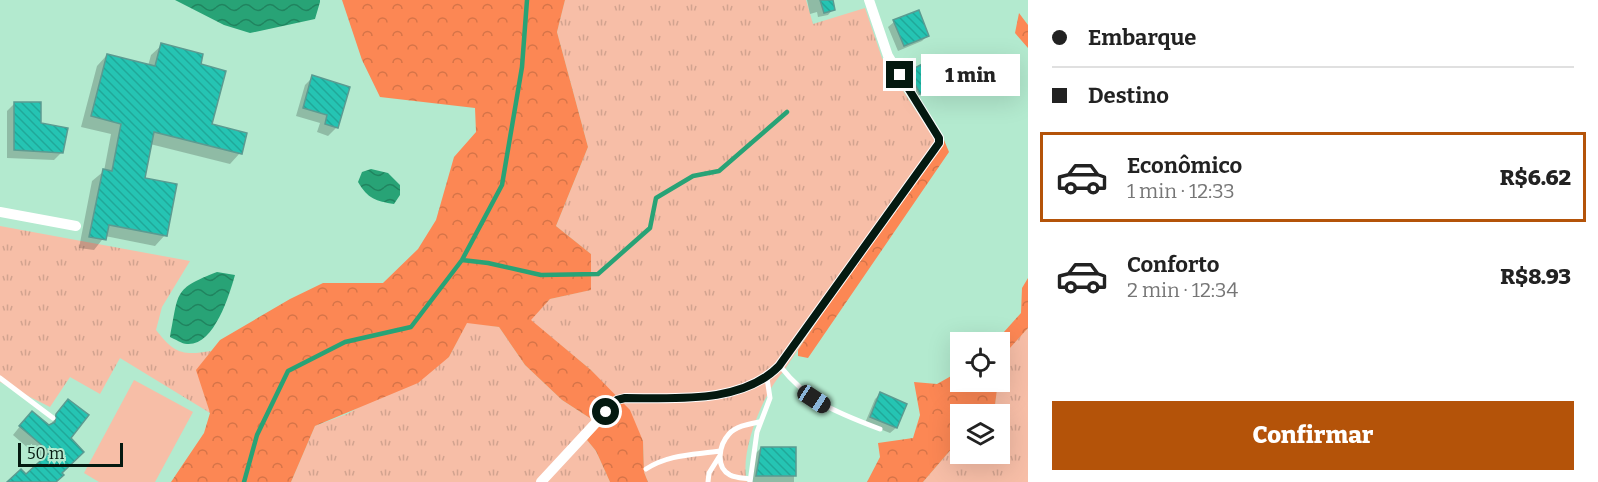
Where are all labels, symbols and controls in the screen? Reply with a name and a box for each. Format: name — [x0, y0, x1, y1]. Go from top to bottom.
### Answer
text: Embarque — [1088, 24, 1196, 51]
callout: 1 min — [921, 54, 1020, 96]
route end — [886, 61, 913, 88]
text: 1 min — [945, 63, 996, 87]
text: Destino — [1088, 82, 1169, 109]
icon: car — [1055, 150, 1109, 204]
text: Econômico — [1127, 152, 1242, 179]
text: R$6.62 — [1500, 164, 1571, 191]
text: 1 min · 12:33 — [1127, 179, 1235, 203]
icon: car — [1055, 249, 1109, 303]
text: Conforto — [1127, 251, 1219, 278]
text: R$8.93 — [1500, 263, 1571, 290]
text: 2 min · 12:34 — [1127, 278, 1238, 302]
map controls — [950, 332, 1010, 464]
button: locate — [950, 332, 1010, 392]
car — [794, 382, 834, 416]
route start — [592, 398, 619, 425]
button: Confirmar — [1052, 401, 1574, 470]
button: layers — [950, 404, 1010, 464]
scale bar — [18, 440, 123, 468]
text: 50 m — [27, 444, 64, 463]

